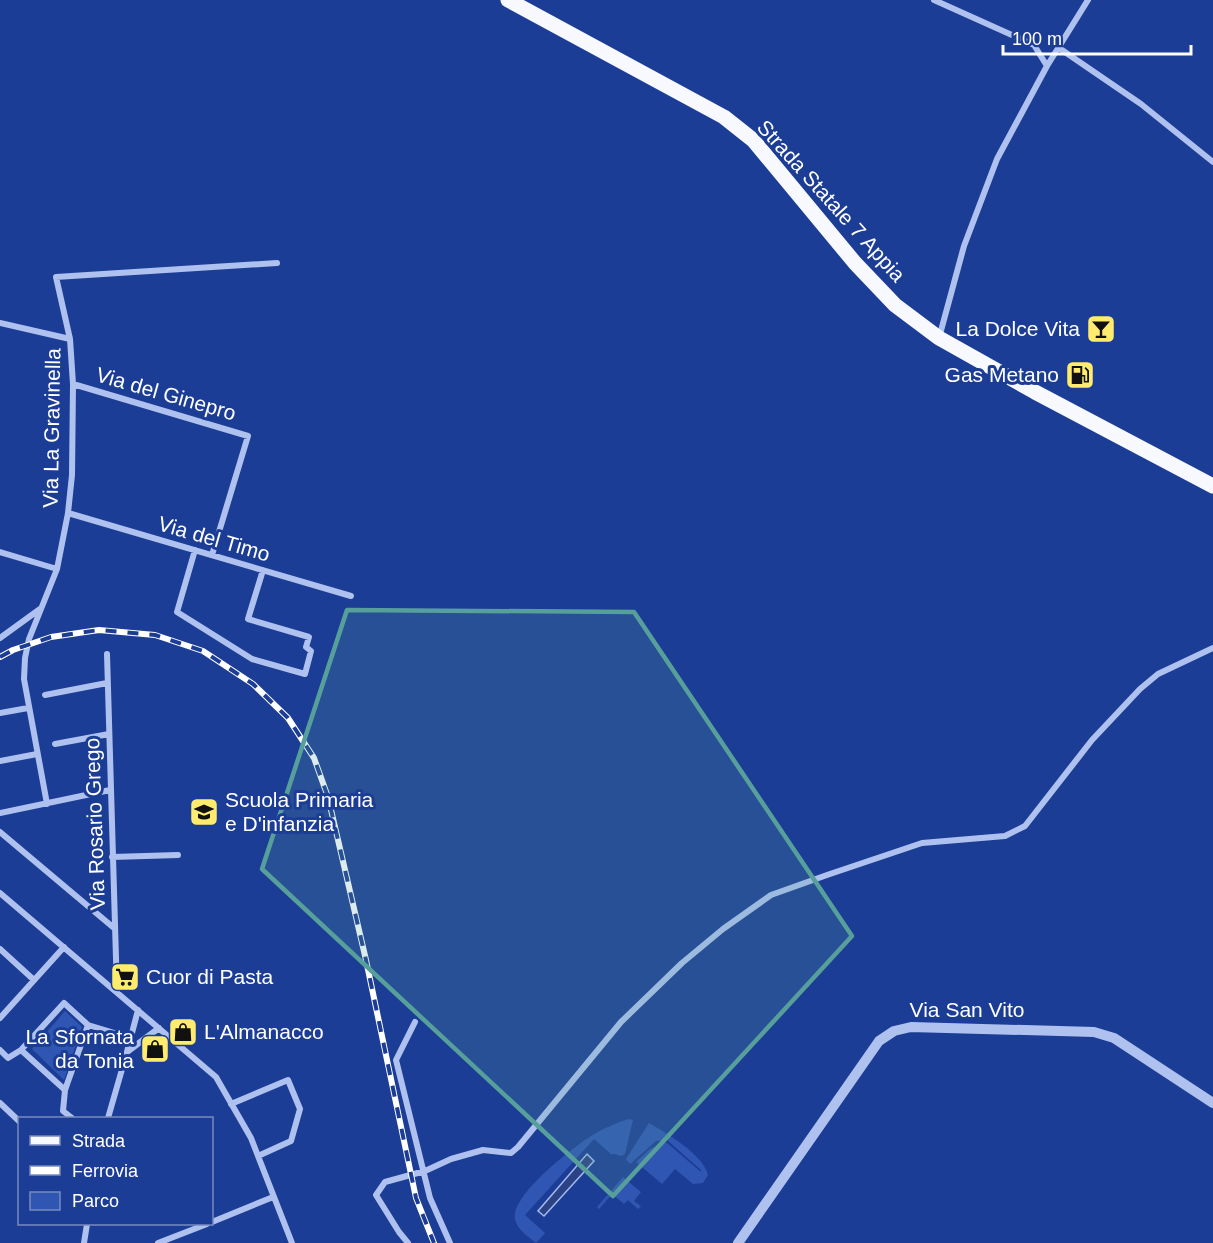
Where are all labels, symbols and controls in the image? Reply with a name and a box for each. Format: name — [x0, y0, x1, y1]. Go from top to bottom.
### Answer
scale bar — [1003, 18, 1190, 56]
text: 100 m — [1012, 29, 1062, 49]
street label: Strada Statale 7 Appia — [753, 115, 910, 286]
bar icon: La Dolce Vita — [1085, 313, 1117, 345]
place label: La Dolce Vita — [955, 317, 1080, 340]
street label: Via La Gravinella — [39, 348, 64, 508]
fuel station icon: Gas Metano — [1064, 359, 1096, 391]
street label: Via del Ginepro — [94, 363, 239, 424]
place label: Gas Metano — [945, 363, 1059, 386]
street label: Via del Timo — [156, 512, 273, 565]
street label: Via Rosario Grego — [80, 737, 109, 911]
place label: Scuola Primaria e D'infanzia — [225, 788, 374, 835]
school or university icon: Scuola Primaria e D'infanzia — [188, 796, 220, 828]
supermarket icon: Cuor di Pasta — [109, 961, 141, 993]
place label: Cuor di Pasta — [146, 965, 274, 988]
street label: Via San Vito — [910, 998, 1024, 1021]
shop icon: L'Almanacco — [167, 1016, 199, 1048]
place label: L'Almanacco — [204, 1020, 324, 1043]
place label: La Sfornata da Tonia — [25, 1025, 134, 1072]
shop icon: La Sfornata da Tonia — [139, 1033, 171, 1065]
legend — [18, 1117, 213, 1225]
text: Strada — [72, 1131, 126, 1151]
text: Ferrovia — [72, 1161, 139, 1181]
text: Parco — [72, 1191, 119, 1211]

